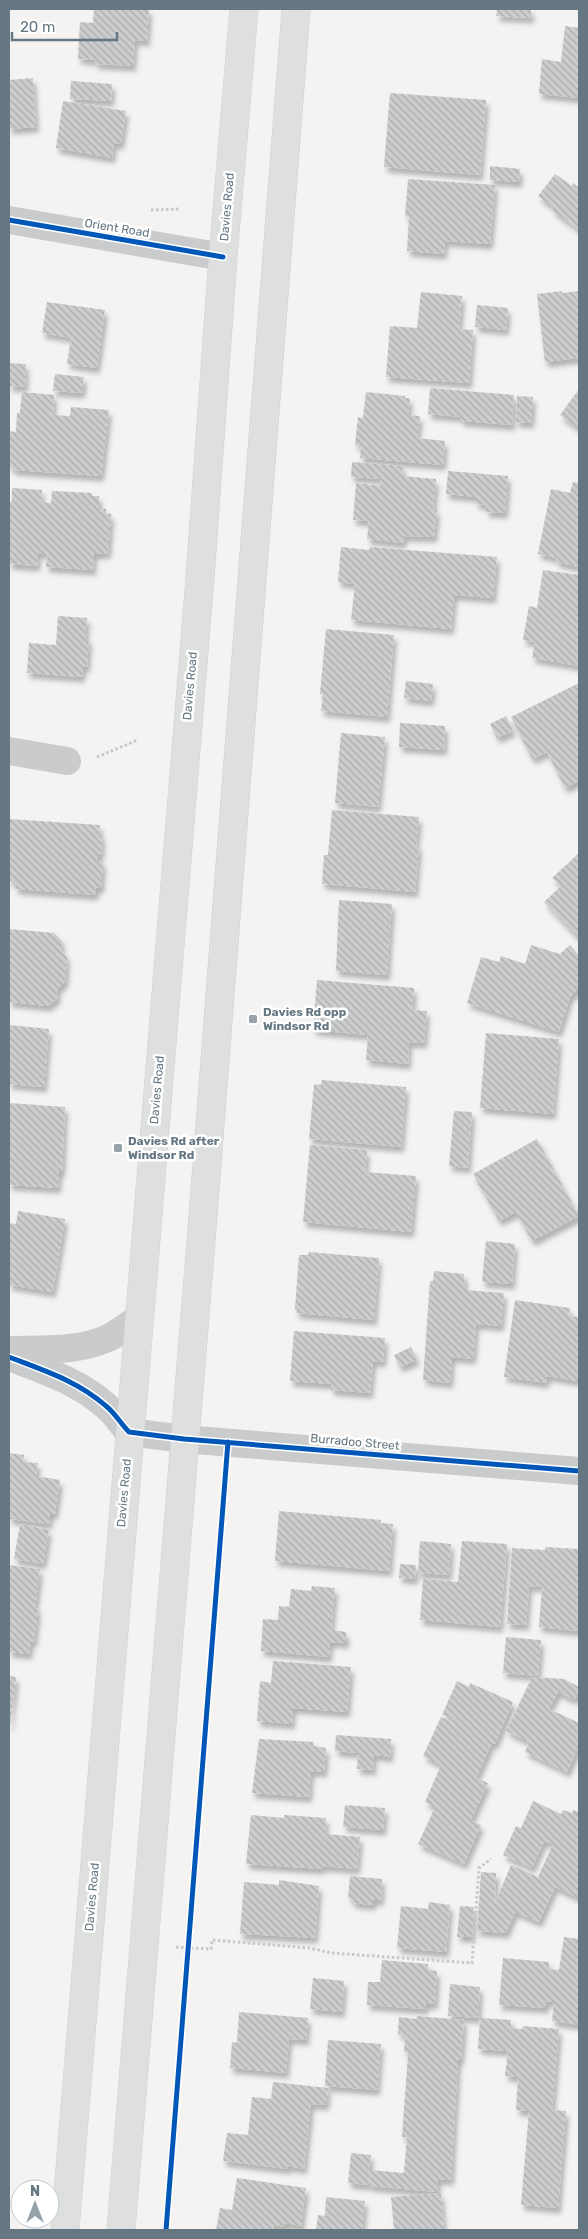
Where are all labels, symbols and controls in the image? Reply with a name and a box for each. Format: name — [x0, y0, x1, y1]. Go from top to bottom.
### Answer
scale bar — [12, 10, 118, 42]
text: 20 m — [20, 18, 55, 36]
street label: Davies Road — [217, 172, 237, 242]
street label: Orient Road — [84, 216, 150, 240]
street label: Davies Road — [180, 651, 200, 721]
place label: Davies Rd opp Windsor Rd — [263, 1005, 347, 1033]
marker: Davies Rd opp Windsor Rd — [247, 1013, 259, 1025]
street label: Davies Road — [147, 1055, 167, 1125]
place label: Davies Rd after Windsor Rd — [128, 1134, 220, 1162]
marker: Davies Rd after Windsor Rd — [112, 1142, 124, 1154]
street label: Burradoo Street — [310, 1431, 400, 1453]
street label: Davies Road — [114, 1458, 134, 1528]
street label: Davies Road — [82, 1862, 102, 1932]
north arrow — [10, 2179, 60, 2229]
text: N — [30, 2183, 40, 2200]

